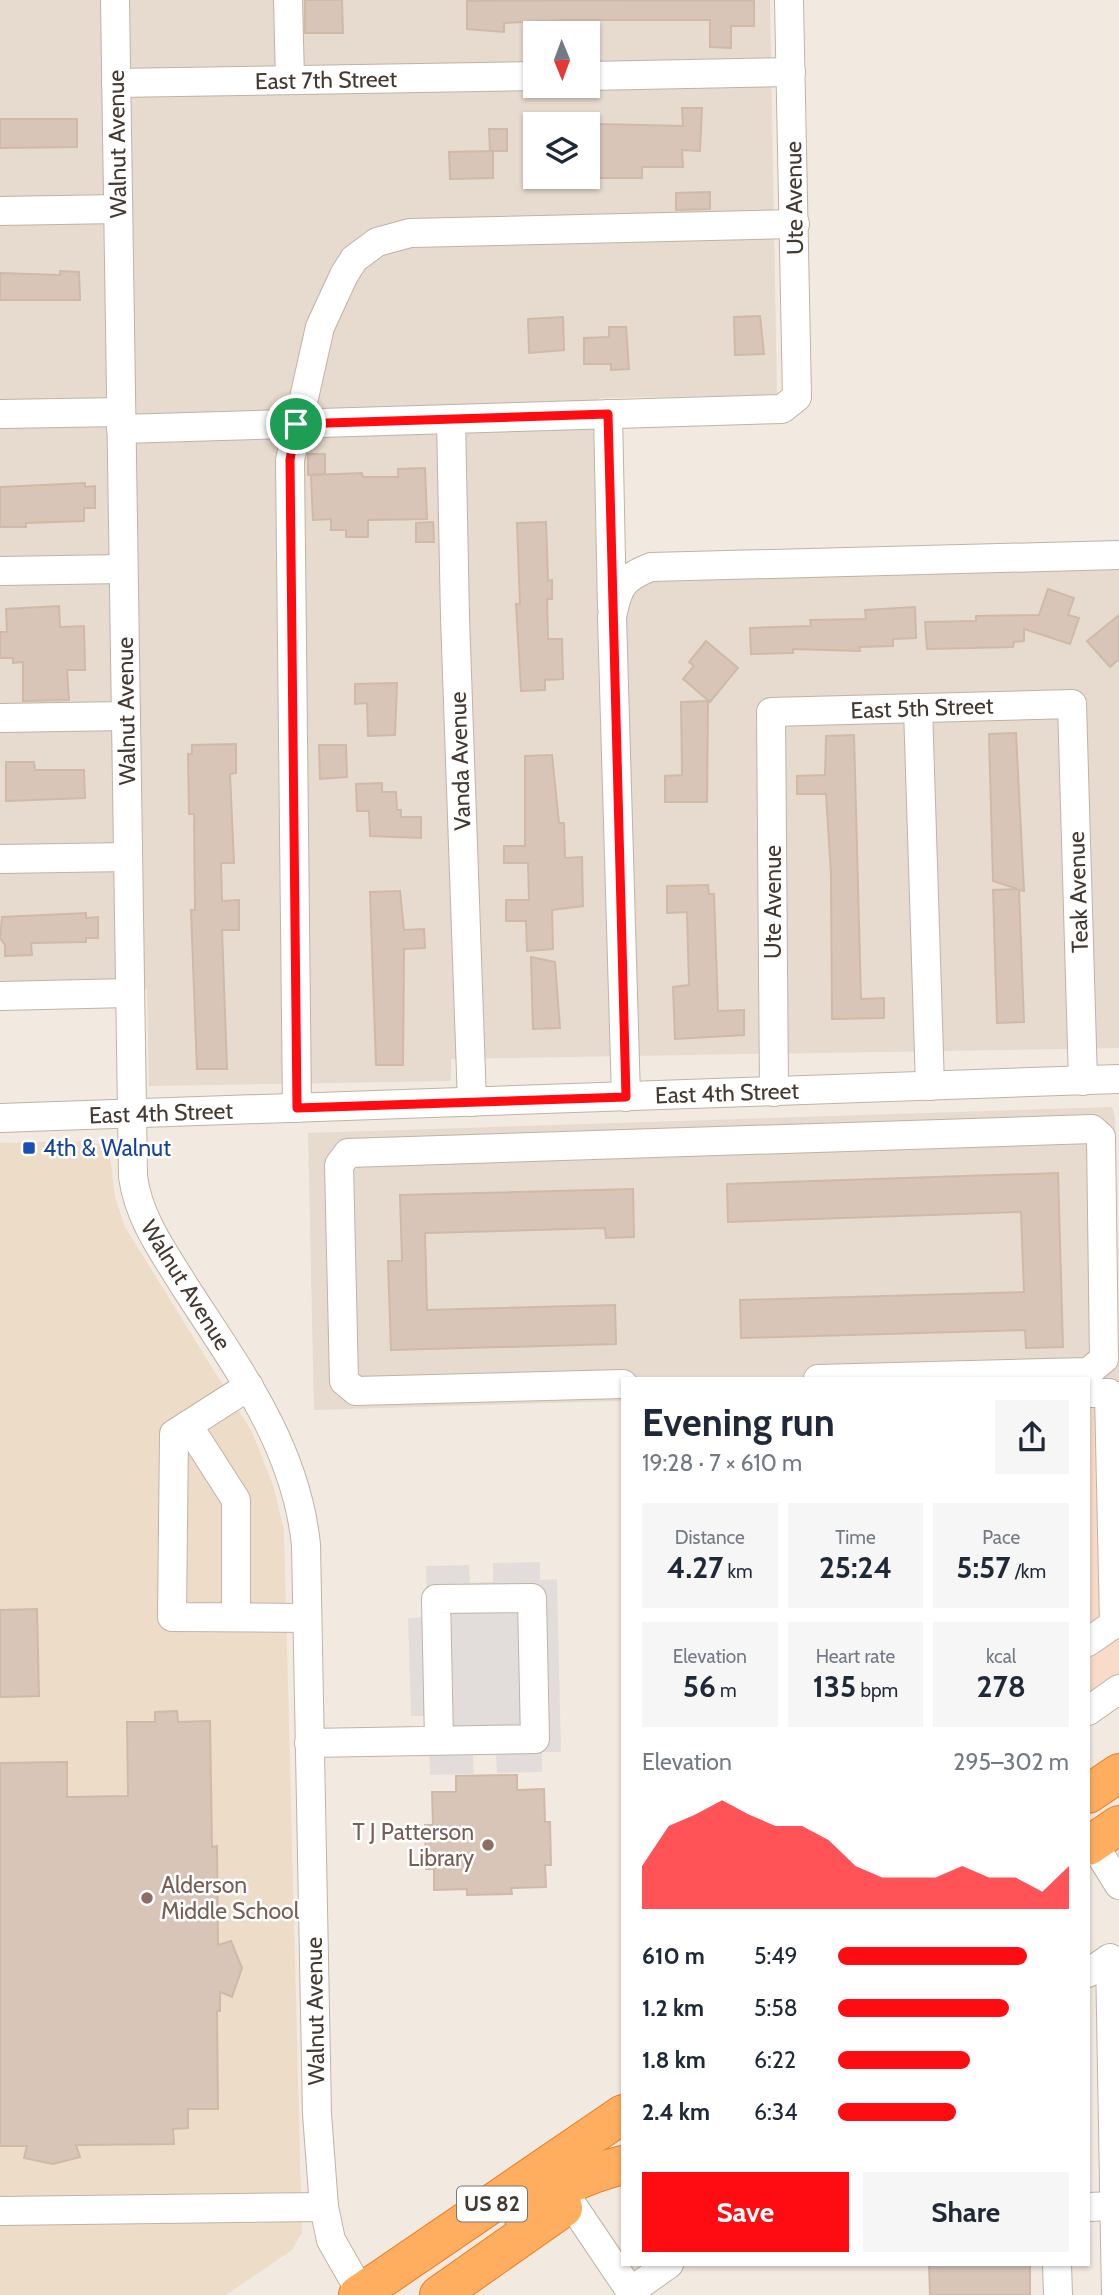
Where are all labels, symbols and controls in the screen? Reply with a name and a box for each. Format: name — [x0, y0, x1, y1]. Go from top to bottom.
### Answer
north arrow — [523, 21, 600, 98]
map controls — [523, 21, 600, 189]
street label: East 7th Street — [255, 65, 398, 95]
street label: Walnut Avenue — [102, 70, 132, 218]
button: layers — [523, 112, 600, 189]
street label: Ute Avenue — [779, 141, 809, 255]
pin — [266, 394, 326, 454]
icon: arrive — [277, 405, 315, 443]
street label: Walnut Avenue — [111, 637, 141, 785]
street label: Vanda Avenue — [444, 691, 476, 831]
street label: East 5th Street — [850, 692, 994, 724]
street label: Teak Avenue — [1062, 830, 1094, 953]
street label: Ute Avenue — [759, 845, 787, 959]
street label: East 4th Street — [655, 1076, 800, 1110]
street label: East 4th Street — [89, 1096, 234, 1130]
place label: 4th & Walnut — [43, 1134, 171, 1162]
marker: 4th & Walnut — [21, 1140, 37, 1156]
street label: Walnut Avenue — [135, 1215, 237, 1355]
text: Evening run — [642, 1399, 835, 1446]
button: share — [995, 1400, 1069, 1474]
text: 19:28 · 7 × 610 m — [642, 1449, 802, 1477]
text: Distance — [675, 1526, 745, 1549]
text: Time — [835, 1526, 876, 1549]
text: Pace — [982, 1526, 1020, 1549]
text: 4.27 — [667, 1549, 723, 1586]
text: 25:24 — [819, 1549, 892, 1586]
text: 5:57 — [956, 1549, 1010, 1586]
text: km — [723, 1560, 753, 1583]
text: /km — [1010, 1560, 1046, 1583]
text: Elevation — [673, 1645, 747, 1668]
text: Heart rate — [816, 1645, 895, 1668]
text: kcal — [986, 1645, 1016, 1668]
text: 56 — [683, 1668, 716, 1705]
text: 135 — [813, 1668, 856, 1705]
text: 278 — [977, 1668, 1026, 1705]
text: m — [716, 1679, 737, 1702]
text: bpm — [856, 1679, 898, 1702]
text: Elevation — [642, 1748, 732, 1776]
text: 295–302 m — [953, 1748, 1069, 1776]
place label: T J Patterson Library — [352, 1818, 474, 1872]
marker: T J Patterson Library — [480, 1837, 496, 1853]
place label: Alderson Middle School — [161, 1871, 300, 1925]
marker: Alderson Middle School — [139, 1890, 155, 1906]
street label: Walnut Avenue — [300, 1937, 330, 2085]
text: 610 m — [642, 1942, 705, 1970]
text: 5:49 — [754, 1942, 798, 1970]
text: 1.2 km — [642, 1994, 704, 2022]
text: 5:58 — [754, 1994, 798, 2022]
text: 1.8 km — [642, 2046, 706, 2074]
text: 6:22 — [754, 2046, 796, 2074]
text: 2.4 km — [642, 2098, 710, 2126]
text: 6:34 — [754, 2098, 798, 2126]
button: Save — [642, 2172, 849, 2252]
button: Share — [863, 2172, 1069, 2252]
road number: US 82 — [457, 2186, 527, 2222]

